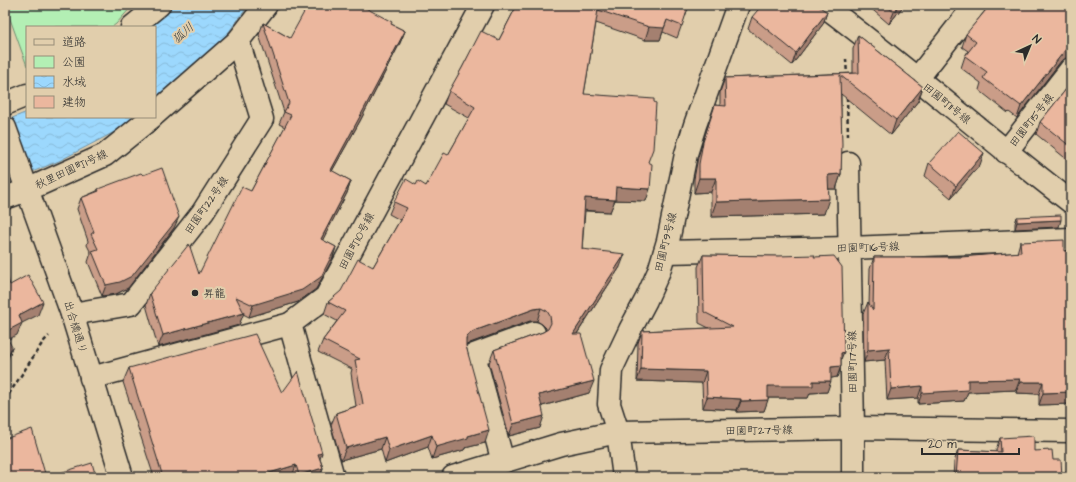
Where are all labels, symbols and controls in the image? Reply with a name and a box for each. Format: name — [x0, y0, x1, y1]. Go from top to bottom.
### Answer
water label: 狐川 — [169, 19, 198, 48]
legend — [26, 26, 156, 118]
north arrow — [1010, 26, 1050, 66]
text: N — [1029, 31, 1044, 47]
text: 道路 — [62, 34, 86, 51]
text: 公園 — [62, 54, 86, 71]
text: 水域 — [62, 74, 86, 91]
street label: 田園町11号線 — [919, 79, 974, 127]
street label: 田園町15号線 — [1006, 90, 1057, 150]
text: 建物 — [62, 94, 86, 111]
street label: 秋里田園町1号線 — [33, 146, 110, 193]
street label: 田園町22号線 — [181, 173, 232, 237]
street label: 田園町10号線 — [335, 210, 378, 273]
street label: 田園町9号線 — [651, 211, 680, 274]
street label: 田園町16号線 — [836, 239, 900, 256]
place label: 昇龍 — [203, 286, 225, 301]
marker: 昇龍 — [190, 288, 200, 298]
street label: 出合橋通り — [60, 299, 91, 356]
street label: 田園町17号線 — [844, 330, 861, 394]
street label: 田園町27号線 — [725, 422, 793, 439]
scale bar — [922, 430, 1019, 456]
text: 20 m — [928, 436, 957, 453]

